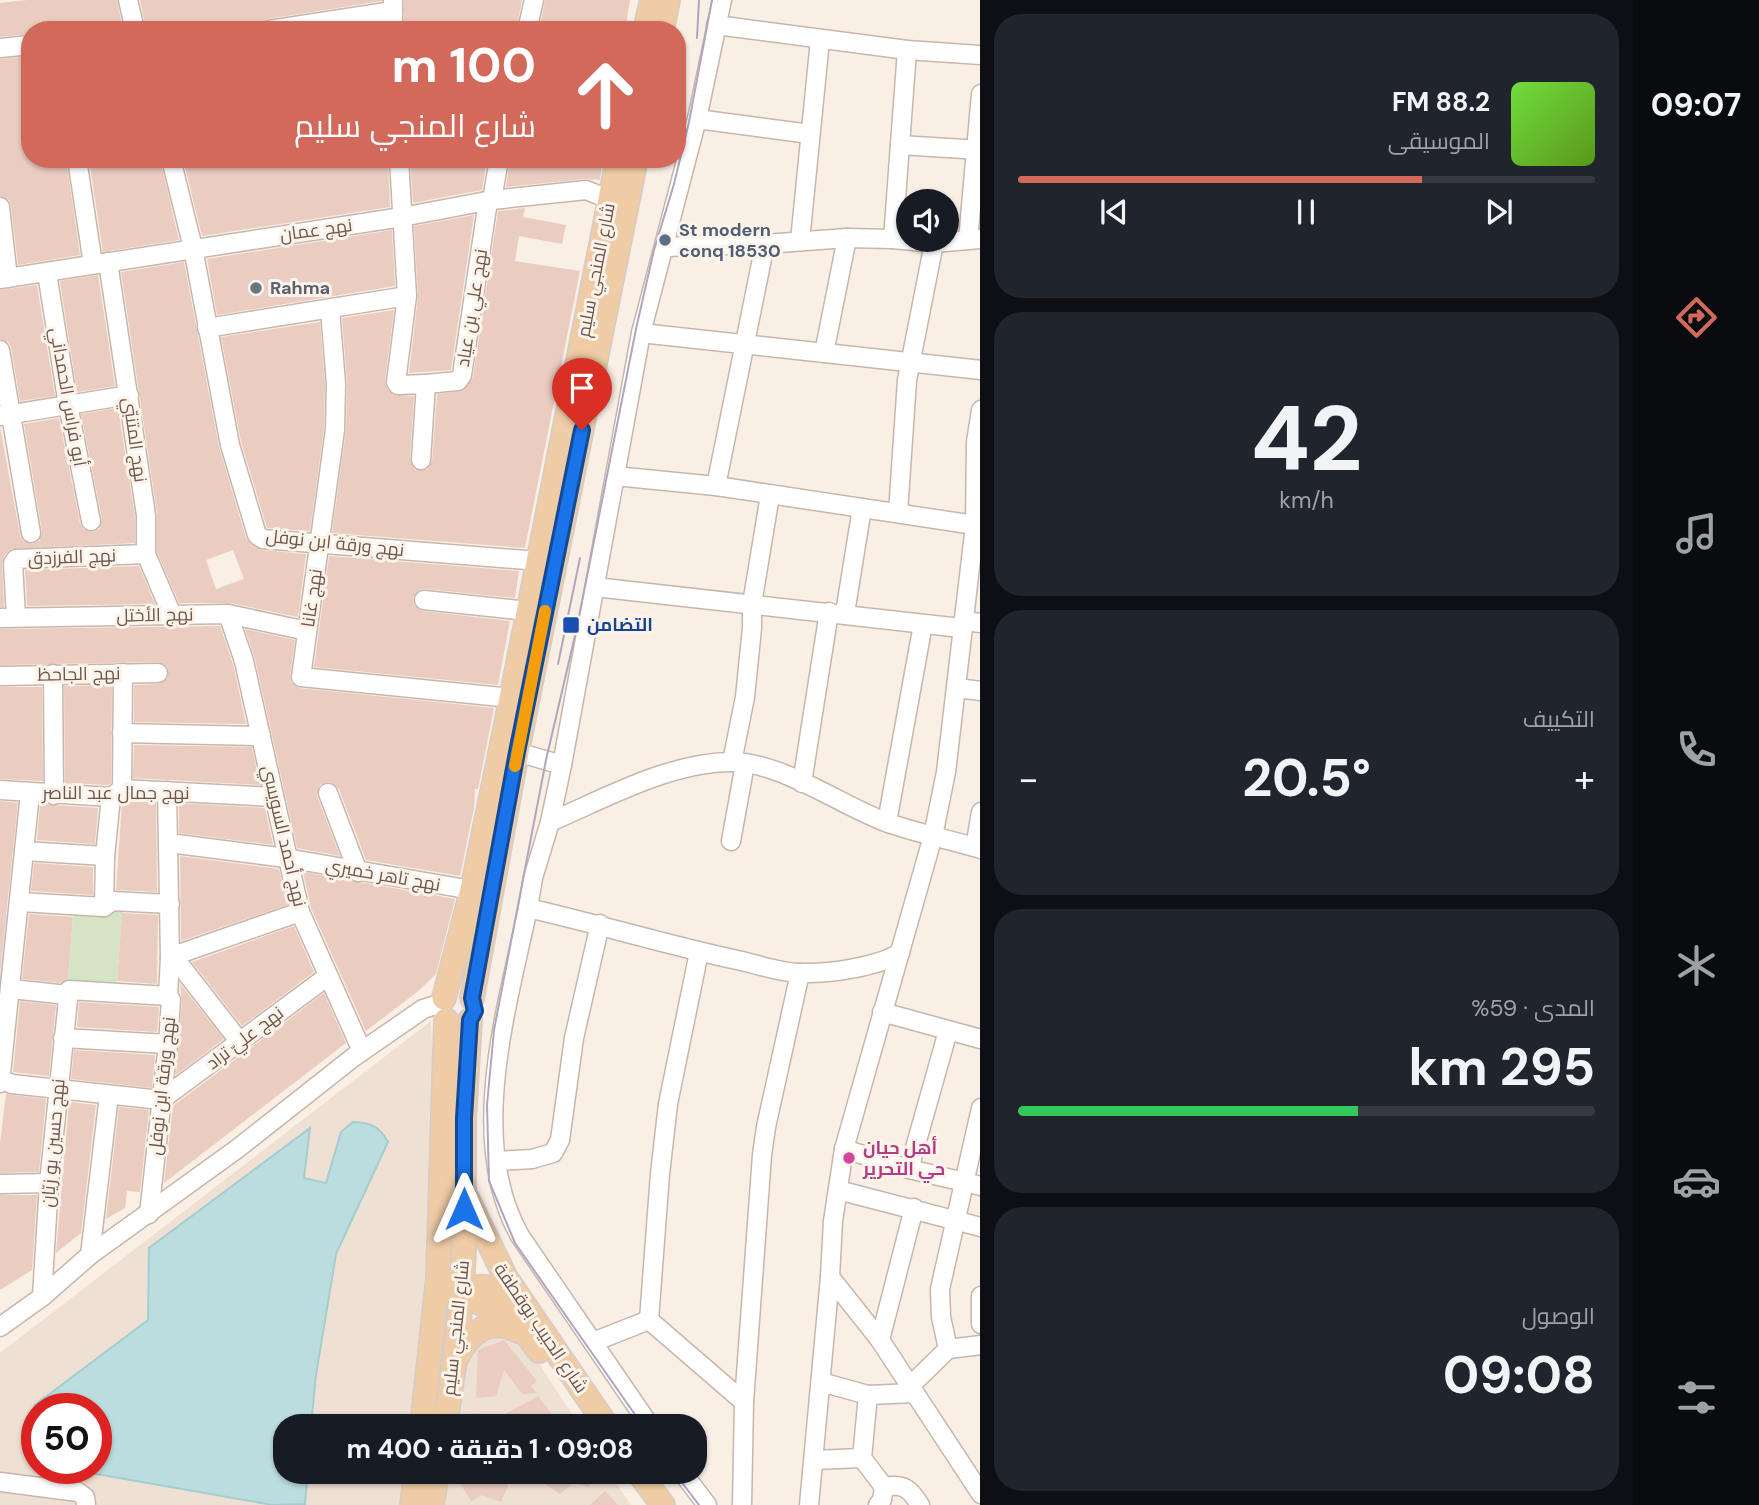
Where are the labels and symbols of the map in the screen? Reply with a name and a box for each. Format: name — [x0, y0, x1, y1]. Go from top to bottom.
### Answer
street label: شارع المنجي سليم — [571, 201, 623, 339]
street label: نهج عمان — [278, 213, 354, 247]
place label: St modern conq 18530 — [679, 218, 781, 263]
marker: St modern conq 18530 — [657, 232, 673, 248]
street label: نهج علي بن عياد — [451, 247, 495, 369]
place label: Rahma — [270, 276, 330, 300]
marker: Rahma — [248, 280, 264, 296]
street label: أبو فراس الحمداني — [42, 326, 92, 469]
pin — [552, 358, 612, 430]
street label: نهج المتنبّي — [115, 396, 153, 484]
street label: نهج ورقة ابن نوفل — [265, 524, 405, 562]
street label: نهج الفرزدق — [27, 543, 117, 571]
street label: نهج غانا — [296, 567, 328, 629]
street label: نهج الأختل — [116, 602, 194, 628]
place label: التضامن — [587, 613, 653, 637]
marker: التضامن — [561, 615, 581, 635]
street label: نهج الجاحظ — [37, 661, 121, 687]
street label: نهج أحمد السويسي — [255, 763, 312, 909]
street label: نهج جمال عبد الناصر — [41, 781, 190, 805]
street label: نهج تاهر خميري — [323, 853, 442, 899]
street label: نهج عليّ تراد — [201, 1001, 290, 1077]
street label: نهج ورقة ابن نوفل — [143, 1016, 181, 1156]
street label: نهج حسين بو زيّان — [35, 1078, 71, 1208]
place label: أهل حيان حي التحرير — [862, 1135, 945, 1184]
marker: أهل حيان حي التحرير — [841, 1150, 857, 1166]
position arrow — [427, 1172, 501, 1246]
street label: شارع الحبيب بوقطفة — [489, 1258, 593, 1398]
street label: شارع المنجي سليم — [437, 1259, 477, 1397]
speed limit sign: 50 — [21, 1393, 112, 1484]

